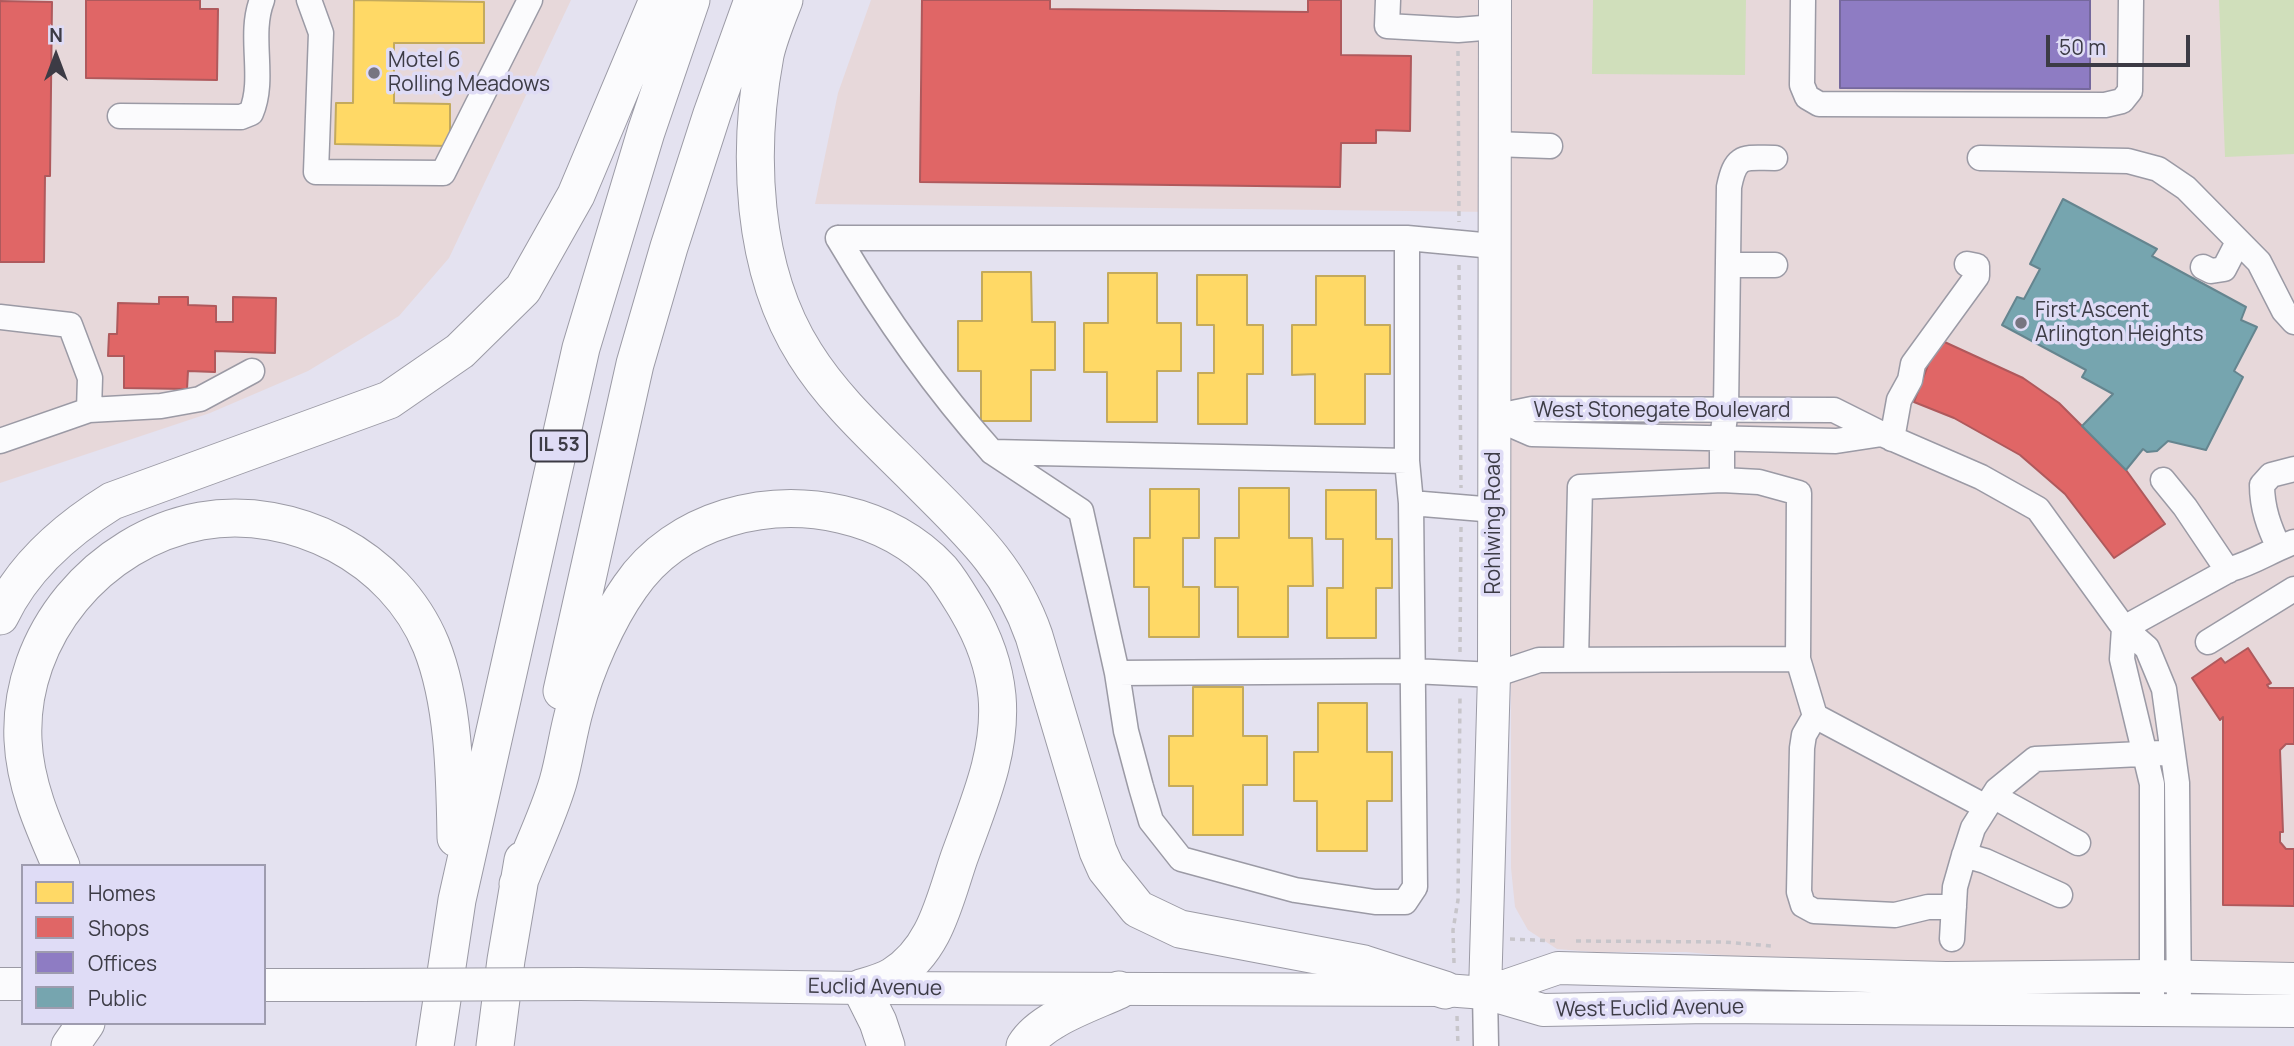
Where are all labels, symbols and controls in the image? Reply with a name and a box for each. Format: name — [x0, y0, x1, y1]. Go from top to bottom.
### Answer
north arrow — [21, 21, 91, 91]
scale bar — [2049, 21, 2192, 65]
text: N — [49, 22, 63, 48]
text: 50 m — [2059, 33, 2106, 61]
place label: Motel 6 Rolling Meadows — [388, 48, 550, 98]
marker: Motel 6 Rolling Meadows — [366, 65, 382, 81]
place label: First Ascent Arlington Heights — [2035, 298, 2204, 348]
marker: First Ascent Arlington Heights — [2013, 315, 2029, 331]
street label: West Stonegate Boulevard — [1534, 398, 1790, 424]
road number: IL 53 — [531, 430, 587, 462]
street label: Rohlwing Road — [1481, 452, 1507, 594]
legend — [21, 864, 266, 1025]
text: Homes — [88, 879, 156, 907]
text: Shops — [88, 914, 149, 942]
text: Offices — [88, 949, 157, 977]
street label: Euclid Avenue — [808, 974, 942, 1002]
text: Public — [88, 984, 147, 1012]
street label: West Euclid Avenue — [1556, 995, 1744, 1023]

